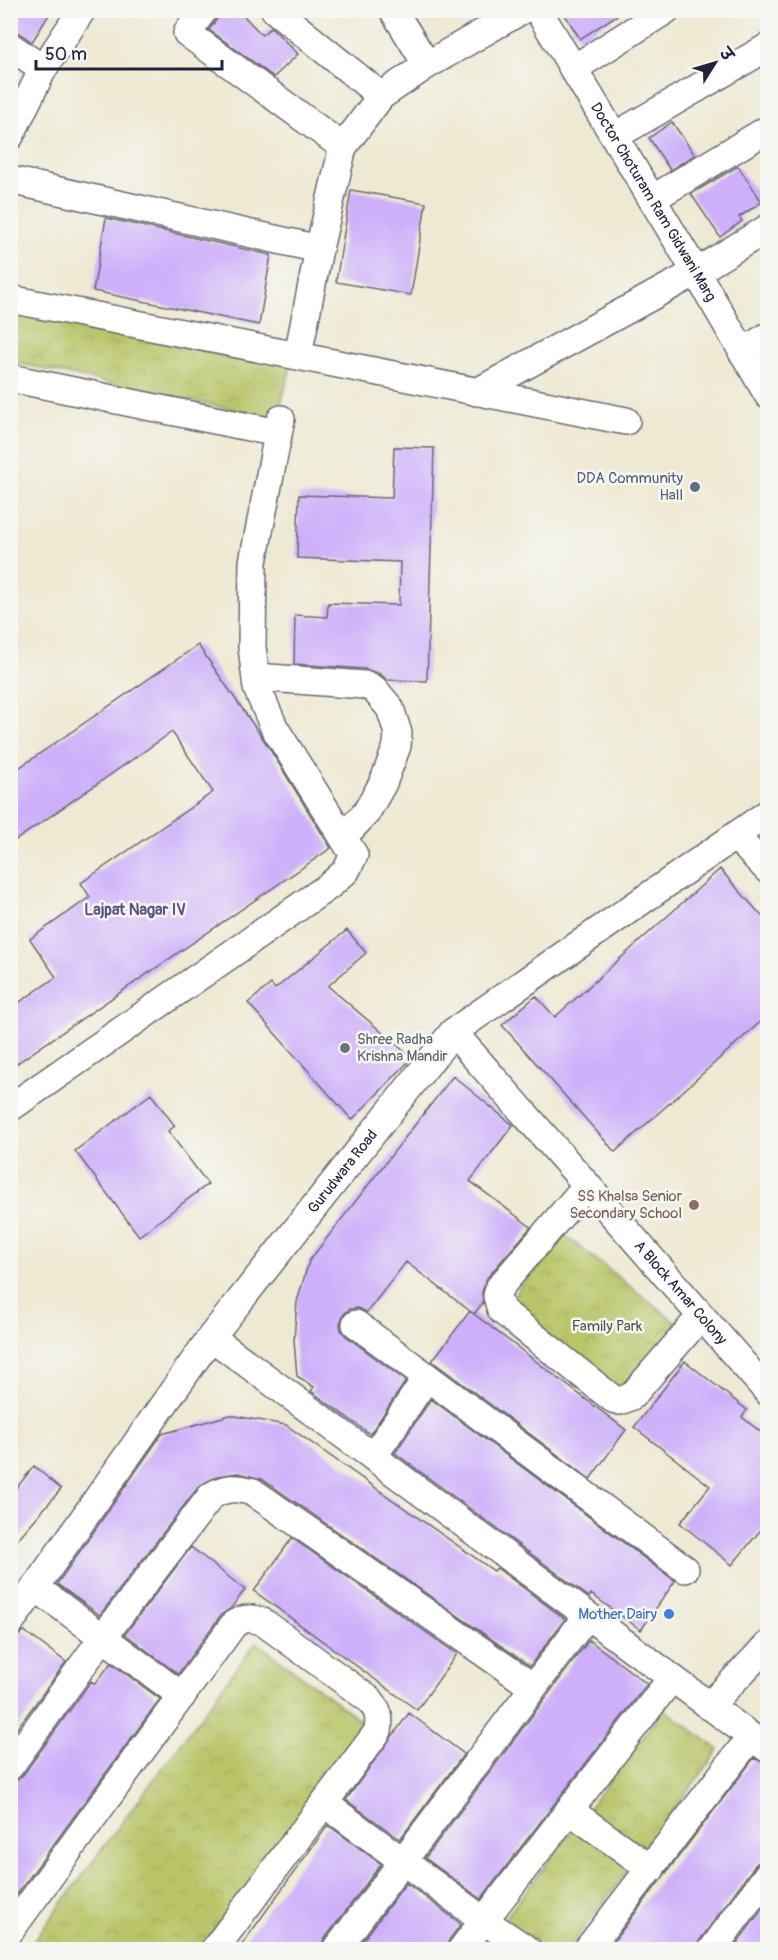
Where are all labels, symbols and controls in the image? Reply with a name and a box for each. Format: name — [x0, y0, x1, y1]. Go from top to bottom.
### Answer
scale bar — [36, 33, 222, 71]
north arrow — [685, 33, 745, 93]
text: 50 m — [45, 43, 87, 66]
text: उ — [714, 43, 738, 66]
street label: Doctor Choturam Ram Gidwani Marg — [586, 99, 720, 305]
place label: DDA Community Hall — [577, 469, 684, 505]
marker: DDA Community Hall — [688, 480, 702, 494]
district label: Lajpat Nagar IV — [84, 900, 186, 920]
place label: Shree Radha Krishna Mandir — [357, 1030, 448, 1066]
marker: Shree Radha Krishna Mandir — [338, 1041, 352, 1055]
street label: Gurudwara Road — [304, 1126, 382, 1217]
place label: SS Khalsa Senior Secondary School — [569, 1187, 683, 1223]
marker: SS Khalsa Senior Secondary School — [687, 1198, 701, 1212]
street label: A Block Amar Colony — [630, 1237, 732, 1349]
park label: Family Park — [572, 1317, 643, 1336]
place label: Mother Dairy — [578, 1605, 658, 1624]
marker: Mother Dairy — [662, 1607, 676, 1621]

